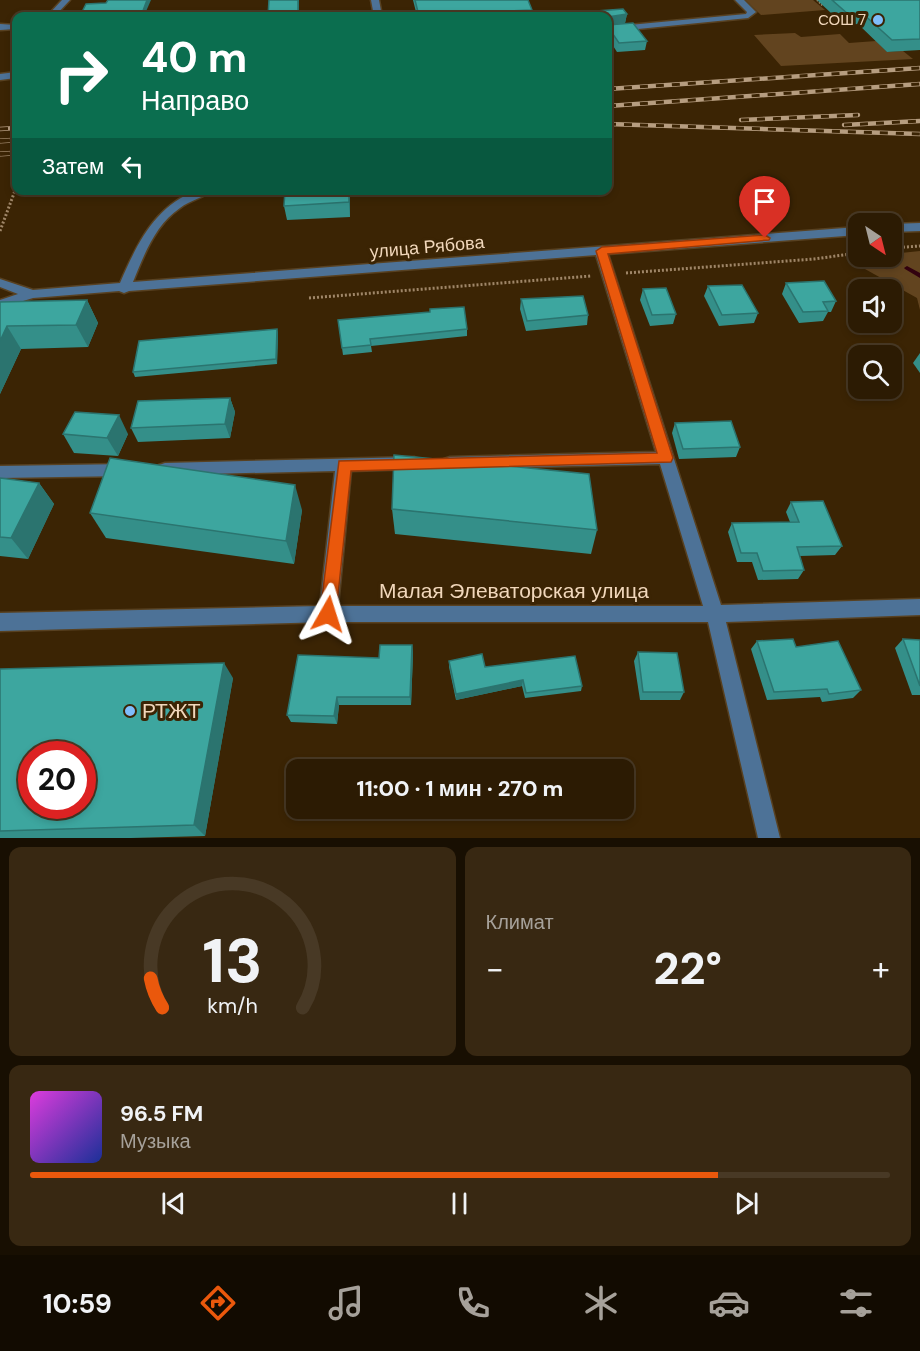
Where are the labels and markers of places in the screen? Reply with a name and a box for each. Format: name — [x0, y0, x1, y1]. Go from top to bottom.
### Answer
place label: СОШ 7 — [818, 10, 866, 30]
marker: СОШ 7 — [871, 13, 885, 27]
pin — [739, 176, 790, 238]
place label: РТЖТ — [142, 697, 201, 725]
marker: РТЖТ — [123, 704, 137, 718]

